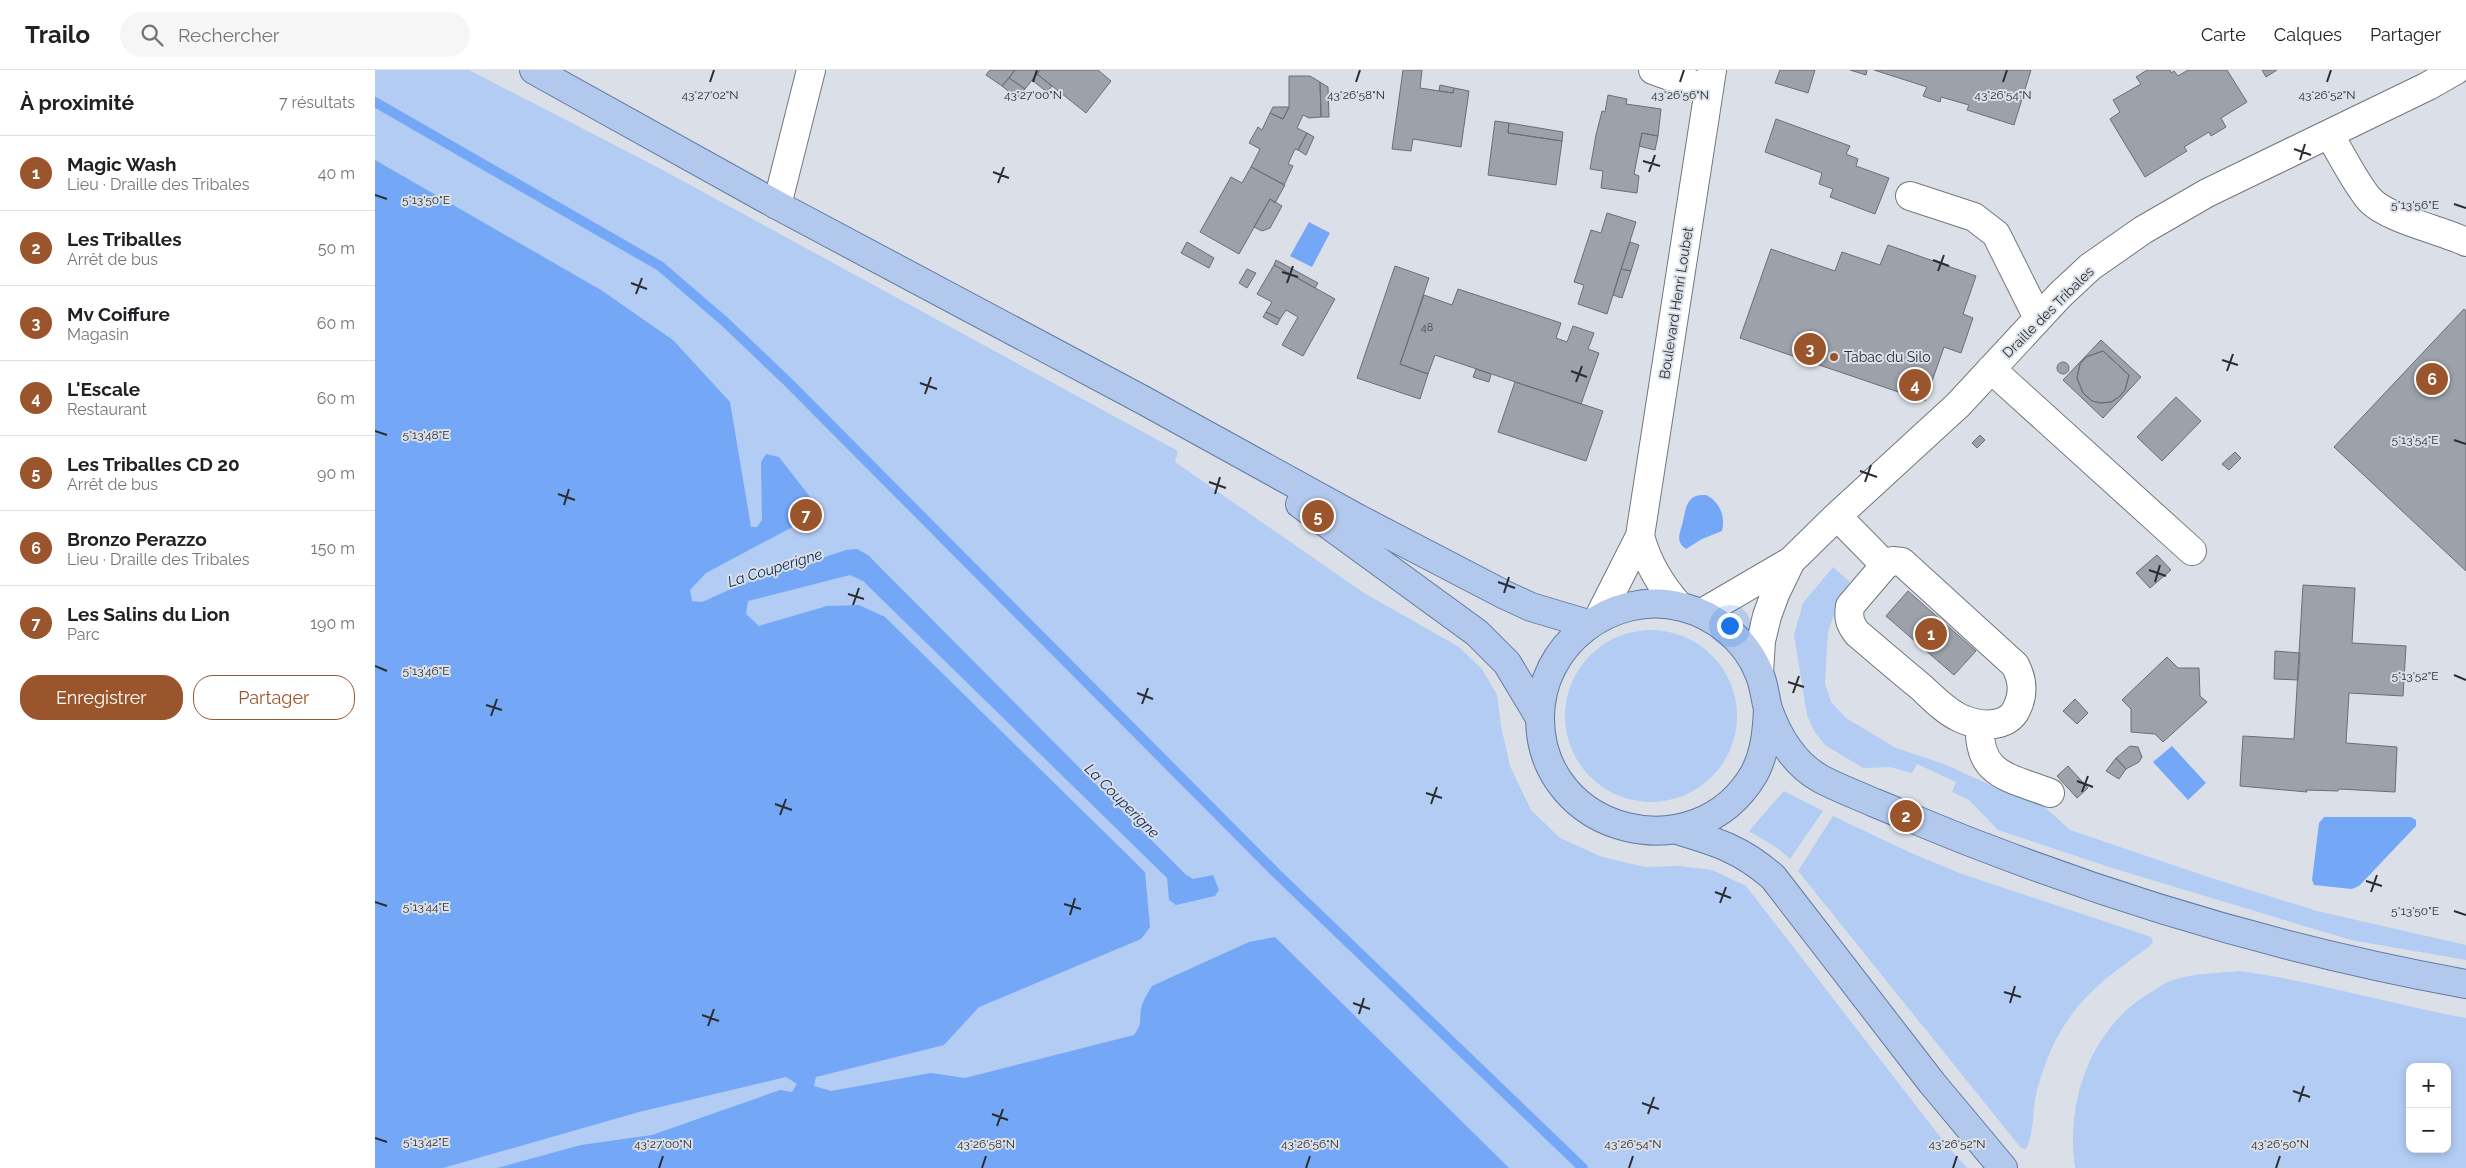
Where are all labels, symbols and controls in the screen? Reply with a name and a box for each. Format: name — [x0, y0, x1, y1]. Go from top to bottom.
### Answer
search box — [120, 12, 470, 57]
text: Trailo — [25, 20, 90, 49]
icon: search — [138, 21, 166, 49]
text: Rechercher — [178, 24, 280, 46]
text: Carte — [2201, 24, 2246, 45]
text: Calques — [2274, 24, 2342, 45]
text: Partager — [2370, 24, 2441, 45]
text: 43°27'02"N — [681, 88, 739, 102]
text: 43°27'00"N — [1004, 88, 1062, 102]
text: 43°26'58"N — [1327, 88, 1385, 102]
text: 43°26'56"N — [1651, 88, 1709, 102]
text: 43°26'54"N — [1974, 88, 2032, 102]
text: 43°26'52"N — [2298, 88, 2356, 102]
text: À proximité — [20, 90, 134, 115]
text: 7 résultats — [279, 93, 355, 112]
text: Magic Wash — [67, 153, 176, 175]
text: 1 — [32, 164, 40, 183]
text: 40 m — [318, 164, 355, 183]
text: Lieu · Draille des Tribales — [67, 175, 249, 194]
text: 5°13'50"E — [402, 193, 450, 207]
text: 5°13'56"E — [2391, 198, 2439, 212]
street label: Boulevard Henri Loubet — [1656, 225, 1696, 380]
text: Les Triballes — [67, 228, 182, 250]
text: 2 — [31, 239, 41, 258]
text: 50 m — [318, 239, 355, 258]
text: Arrêt de bus — [67, 250, 158, 269]
street label: Draille des Tribales — [1999, 263, 2097, 361]
text: Mv Coiffure — [67, 303, 170, 325]
text: 3 — [32, 314, 40, 333]
text: 60 m — [317, 314, 355, 333]
house number: 48 — [1421, 321, 1433, 334]
text: Magasin — [67, 325, 129, 344]
pin: 3 — [1794, 330, 1826, 368]
place label: Tabac du Silo — [1844, 349, 1931, 365]
marker: Tabac du Silo — [1828, 351, 1840, 363]
pin: 6 — [2416, 360, 2448, 398]
pin: 4 — [1899, 366, 1931, 404]
text: L'Escale — [67, 378, 140, 400]
text: 4 — [31, 389, 41, 408]
text: 60 m — [317, 389, 355, 408]
text: Restaurant — [67, 400, 147, 419]
text: 5°13'48"E — [402, 428, 450, 442]
text: 5°13'54"E — [2391, 433, 2439, 447]
text: Les Triballes CD 20 — [67, 453, 240, 475]
text: 5 — [32, 464, 40, 483]
text: 90 m — [317, 464, 355, 483]
text: Arrêt de bus — [67, 475, 158, 494]
pin: 7 — [790, 496, 822, 534]
pin: 5 — [1302, 497, 1334, 535]
text: Bronzo Perazzo — [67, 528, 207, 550]
text: 6 — [31, 539, 41, 558]
text: 150 m — [311, 539, 355, 558]
water label: La Couperigne — [725, 545, 825, 591]
text: Lieu · Draille des Tribales — [67, 550, 249, 569]
text: Les Salins du Lion — [67, 603, 230, 625]
your location — [1717, 613, 1743, 639]
text: 7 — [32, 614, 40, 633]
text: 190 m — [310, 614, 355, 633]
pin: 1 — [1915, 615, 1947, 653]
text: Parc — [67, 625, 100, 644]
text: 5°13'46"E — [402, 664, 450, 678]
text: 5°13'52"E — [2392, 669, 2438, 683]
button: Enregistrer — [20, 675, 183, 720]
button: Partager — [193, 675, 355, 720]
water label: La Couperigne — [1081, 760, 1163, 842]
pin: 2 — [1890, 797, 1922, 835]
text: 5°13'44"E — [403, 900, 449, 914]
text: 5°13'50"E — [2391, 904, 2439, 918]
map controls — [2406, 1063, 2451, 1153]
button: + — [2406, 1063, 2451, 1108]
button: − — [2406, 1108, 2451, 1153]
text: 5°13'42"E — [403, 1135, 449, 1149]
text: 43°27'00"N — [634, 1137, 692, 1151]
text: 43°26'58"N — [957, 1137, 1015, 1151]
text: 43°26'56"N — [1281, 1137, 1339, 1151]
text: 43°26'54"N — [1604, 1137, 1662, 1151]
text: 43°26'52"N — [1928, 1137, 1986, 1151]
text: 43°26'50"N — [2251, 1137, 2309, 1151]

